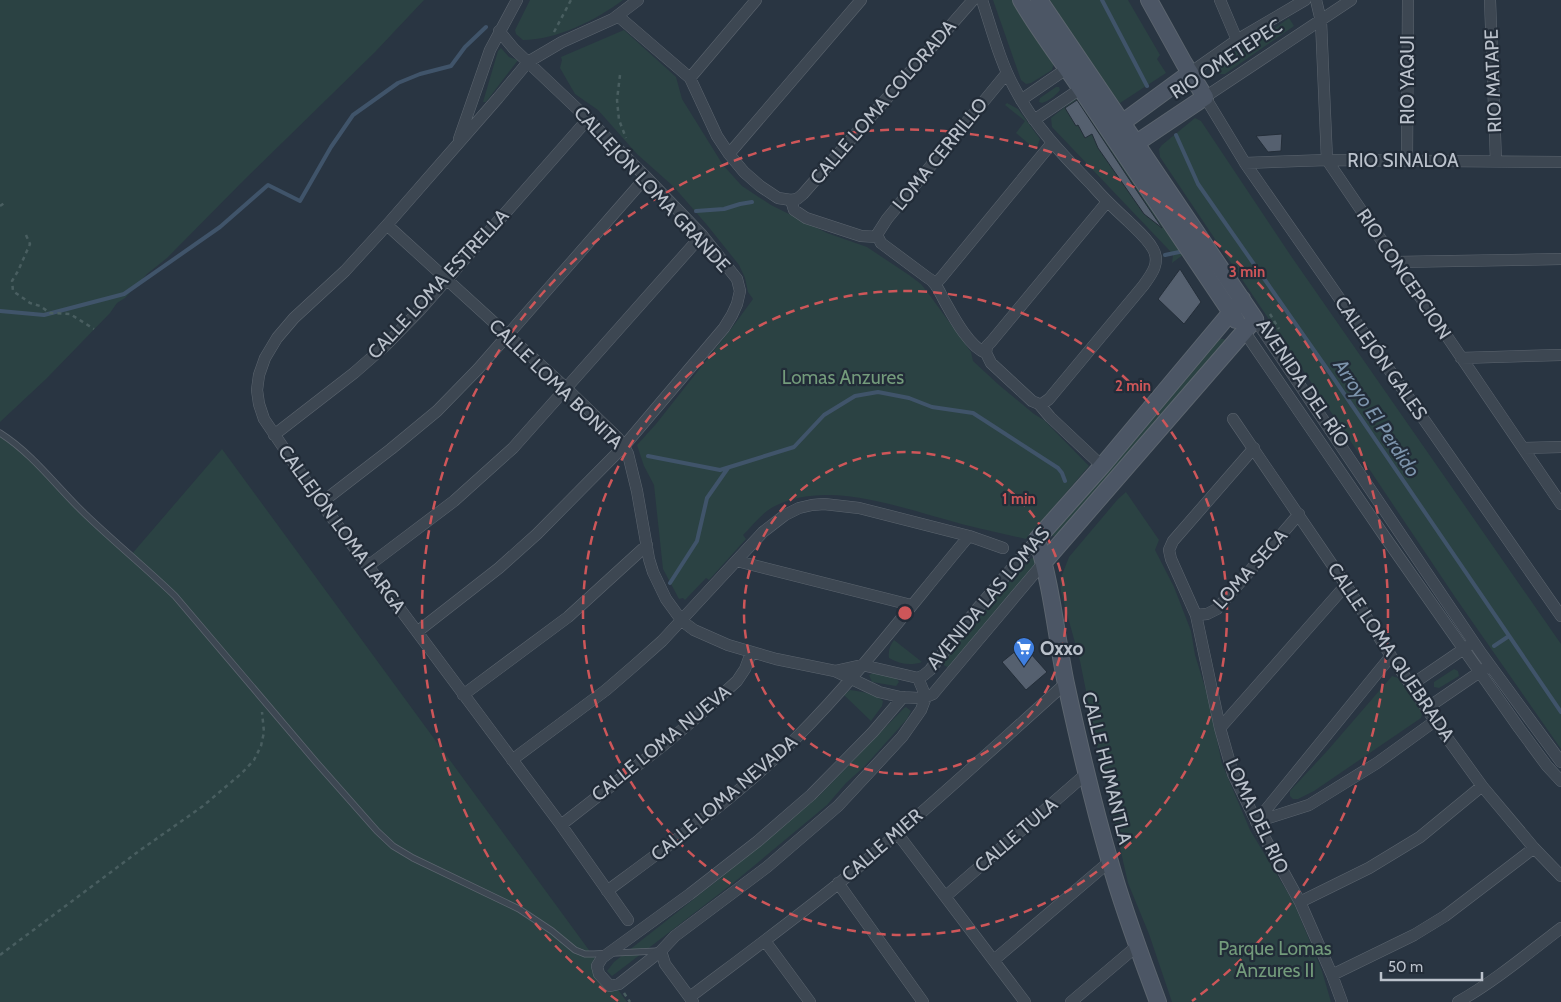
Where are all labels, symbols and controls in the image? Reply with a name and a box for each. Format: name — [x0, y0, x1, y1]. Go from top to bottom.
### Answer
street label: RIO OMETEPEC — [1166, 14, 1287, 104]
street label: CALLE LOMA COLORADA — [805, 15, 961, 189]
street label: RIO MATAPE — [1480, 29, 1506, 133]
street label: RIO YAQUI — [1396, 35, 1419, 125]
street label: LOMA CERRILLO — [888, 93, 992, 215]
street label: CALLEJÓN LOMA GRANDE — [569, 100, 736, 277]
street label: RIO SINALOA — [1347, 149, 1459, 172]
street label: CALLE LOMA ESTRELLA — [363, 204, 514, 364]
street label: RIO CONCEPCION — [1352, 204, 1456, 344]
text: 3 min — [1229, 263, 1265, 281]
street label: CALLEJÓN GALES — [1330, 291, 1433, 424]
street label: CALLE LOMA BONITA — [484, 314, 628, 454]
street label: AVENIDA DEL RÍO — [1252, 314, 1355, 452]
water label: Arroyo El Perdido — [1328, 354, 1425, 482]
park label: Lomas Anzures — [782, 366, 904, 389]
text: 2 min — [1115, 377, 1151, 395]
street label: CALLEJÓN LOMA LARGA — [273, 440, 412, 618]
text: 1 min — [1002, 490, 1036, 508]
street label: AVENIDA LAS LOMAS — [922, 522, 1054, 674]
street label: LOMA SECA — [1208, 524, 1292, 614]
street label: CALLE LOMA QUEBRADA — [1322, 558, 1460, 746]
centre of rings — [896, 604, 914, 622]
supermarket icon: Oxxo — [1012, 636, 1036, 667]
place label: Oxxo — [1040, 637, 1084, 660]
street label: CALLE LOMA NUEVA — [587, 680, 735, 806]
street label: CALLE HUMANTLA — [1077, 689, 1137, 847]
street label: CALLE LOMA NEVADA — [646, 730, 802, 866]
street label: LOMA DEL RIO — [1220, 755, 1294, 877]
street label: CALLE TULA — [970, 793, 1062, 877]
street label: CALLE MIER — [837, 803, 927, 886]
park label: Parque Lomas Anzures II — [1218, 937, 1332, 982]
scale bar — [1381, 950, 1482, 982]
text: 50 m — [1388, 958, 1423, 976]

